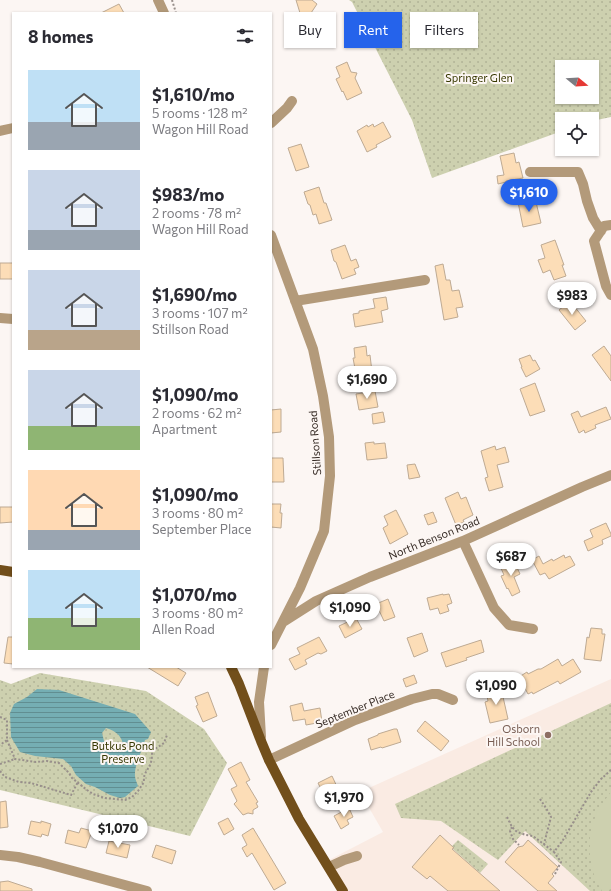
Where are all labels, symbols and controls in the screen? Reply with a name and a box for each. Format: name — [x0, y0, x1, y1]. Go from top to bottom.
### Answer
chip: Buy — [284, 12, 336, 48]
chip: Rent — [344, 12, 402, 48]
chip: Filters — [410, 12, 478, 48]
icon: filters — [234, 25, 256, 47]
text: 8 homes — [28, 26, 93, 47]
north arrow — [555, 60, 599, 104]
map controls — [555, 60, 599, 156]
park label: Springer Glen — [445, 71, 513, 84]
text: $1,610/mo — [152, 84, 235, 105]
icon: home — [60, 86, 108, 134]
text: 5 rooms · 128 m² — [152, 105, 247, 121]
button: locate — [555, 112, 599, 156]
text: Wagon Hill Road — [152, 121, 249, 137]
pin: $1,610 — [496, 179, 562, 213]
text: $983/mo — [152, 184, 224, 205]
text: $1,610 — [510, 184, 548, 200]
icon: home — [60, 186, 108, 234]
text: 2 rooms · 78 m² — [152, 205, 241, 221]
text: Wagon Hill Road — [152, 221, 249, 237]
pin: $983 — [548, 282, 596, 316]
text: $1,690/mo — [152, 284, 237, 305]
icon: home — [60, 286, 108, 334]
text: $983 — [556, 287, 588, 303]
text: 3 rooms · 107 m² — [152, 305, 248, 321]
text: Stillson Road — [152, 321, 229, 337]
pin: $1,690 — [334, 366, 400, 400]
text: $1,690 — [347, 371, 387, 387]
text: $1,090/mo — [152, 384, 238, 405]
icon: home — [60, 386, 108, 434]
text: 2 rooms · 62 m² — [152, 405, 242, 421]
street label: Stillson Road — [306, 410, 323, 476]
text: Apartment — [152, 421, 217, 437]
text: $1,090/mo — [152, 484, 238, 505]
icon: home — [60, 486, 108, 534]
text: 3 rooms · 80 m² — [152, 505, 243, 521]
street label: North Benson Road — [386, 513, 481, 562]
text: September Place — [152, 521, 251, 537]
pin: $687 — [487, 543, 535, 577]
text: $687 — [496, 548, 526, 564]
text: $1,070/mo — [152, 584, 237, 605]
icon: home — [60, 586, 108, 634]
pin: $1,090 — [317, 594, 383, 628]
text: $1,090 — [329, 599, 371, 615]
text: 3 rooms · 80 m² — [152, 605, 243, 621]
text: Allen Road — [152, 621, 215, 637]
pin: $1,090 — [463, 672, 529, 706]
text: $1,090 — [475, 677, 517, 693]
street label: September Place — [313, 687, 396, 730]
place label: Osborn Hill School — [487, 722, 540, 748]
marker: Osborn Hill School — [543, 730, 553, 740]
park label: Butkus Pond Preserve — [92, 739, 154, 765]
pin: $1,970 — [311, 784, 377, 818]
text: $1,970 — [324, 789, 364, 805]
pin: $1,070 — [85, 815, 151, 849]
text: $1,070 — [98, 820, 138, 836]

